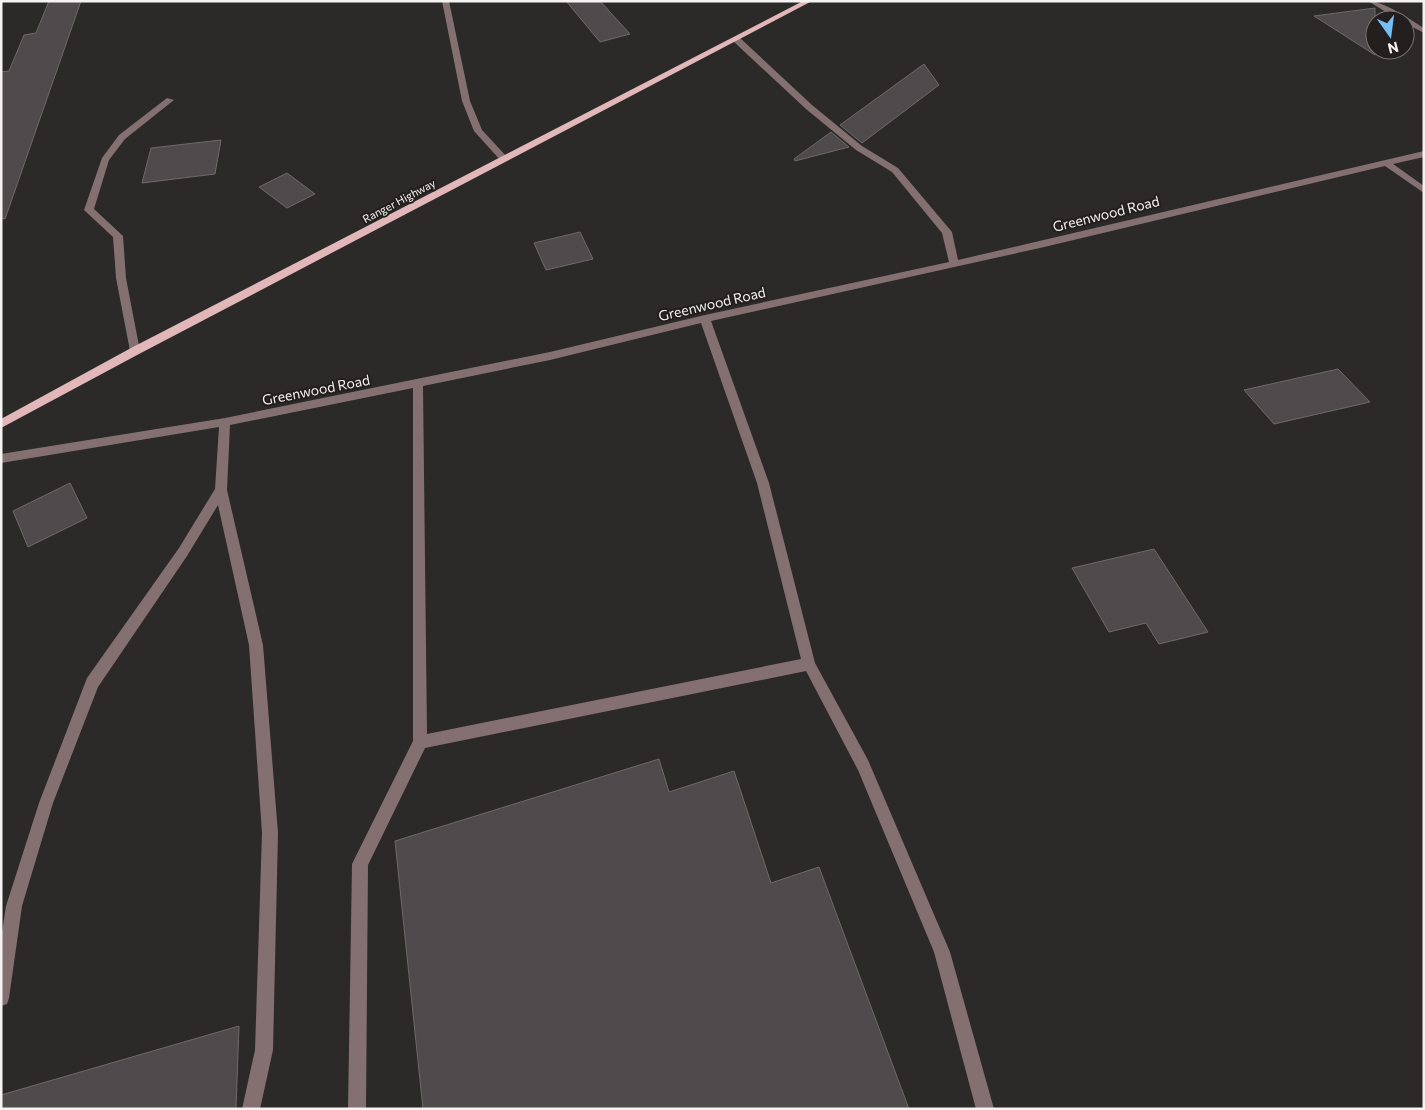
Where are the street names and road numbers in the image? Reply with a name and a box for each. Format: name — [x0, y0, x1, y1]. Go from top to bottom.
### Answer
street label: Ranger Highway — [360, 176, 438, 225]
street label: Greenwood Road — [1051, 192, 1161, 235]
street label: Greenwood Road — [657, 283, 767, 324]
street label: Greenwood Road — [261, 371, 371, 408]

